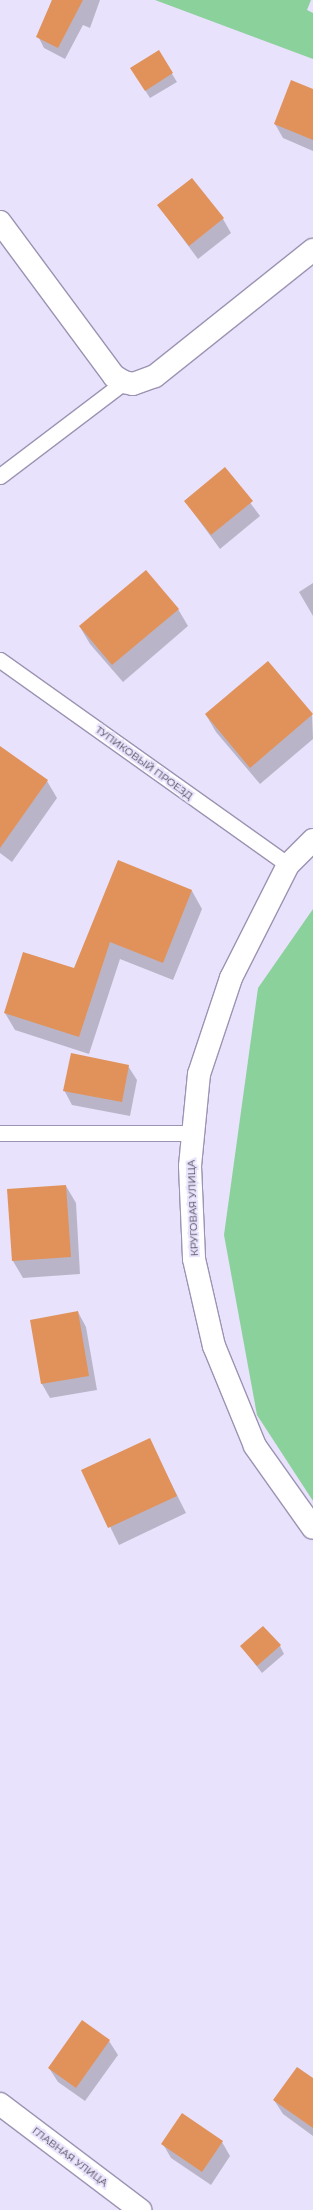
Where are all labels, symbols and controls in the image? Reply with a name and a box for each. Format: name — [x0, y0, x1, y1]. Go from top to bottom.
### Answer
street label: ТУПИКОВЫЙ ПРОЕЗД — [93, 724, 195, 802]
street label: КРУГОВАЯ УЛИЦА — [185, 1160, 201, 1256]
street label: ГЛАВНАЯ УЛИЦА — [30, 2125, 110, 2189]

